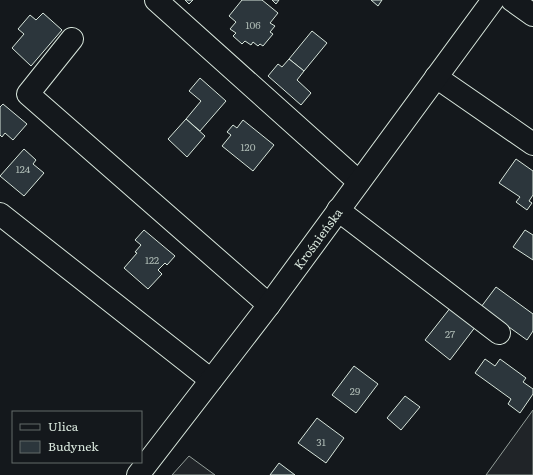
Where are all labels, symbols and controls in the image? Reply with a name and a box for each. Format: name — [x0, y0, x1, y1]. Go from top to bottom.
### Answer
house number: 106 — [245, 17, 261, 32]
house number: 120 — [241, 139, 256, 154]
house number: 124 — [16, 161, 31, 176]
street label: Krośnieńska — [289, 204, 347, 273]
house number: 122 — [145, 252, 159, 267]
house number: 27 — [445, 326, 455, 341]
house number: 29 — [350, 383, 360, 398]
legend — [12, 411, 142, 463]
text: Ulica — [48, 417, 79, 435]
house number: 31 — [316, 434, 326, 449]
text: Budynek — [48, 437, 99, 455]

